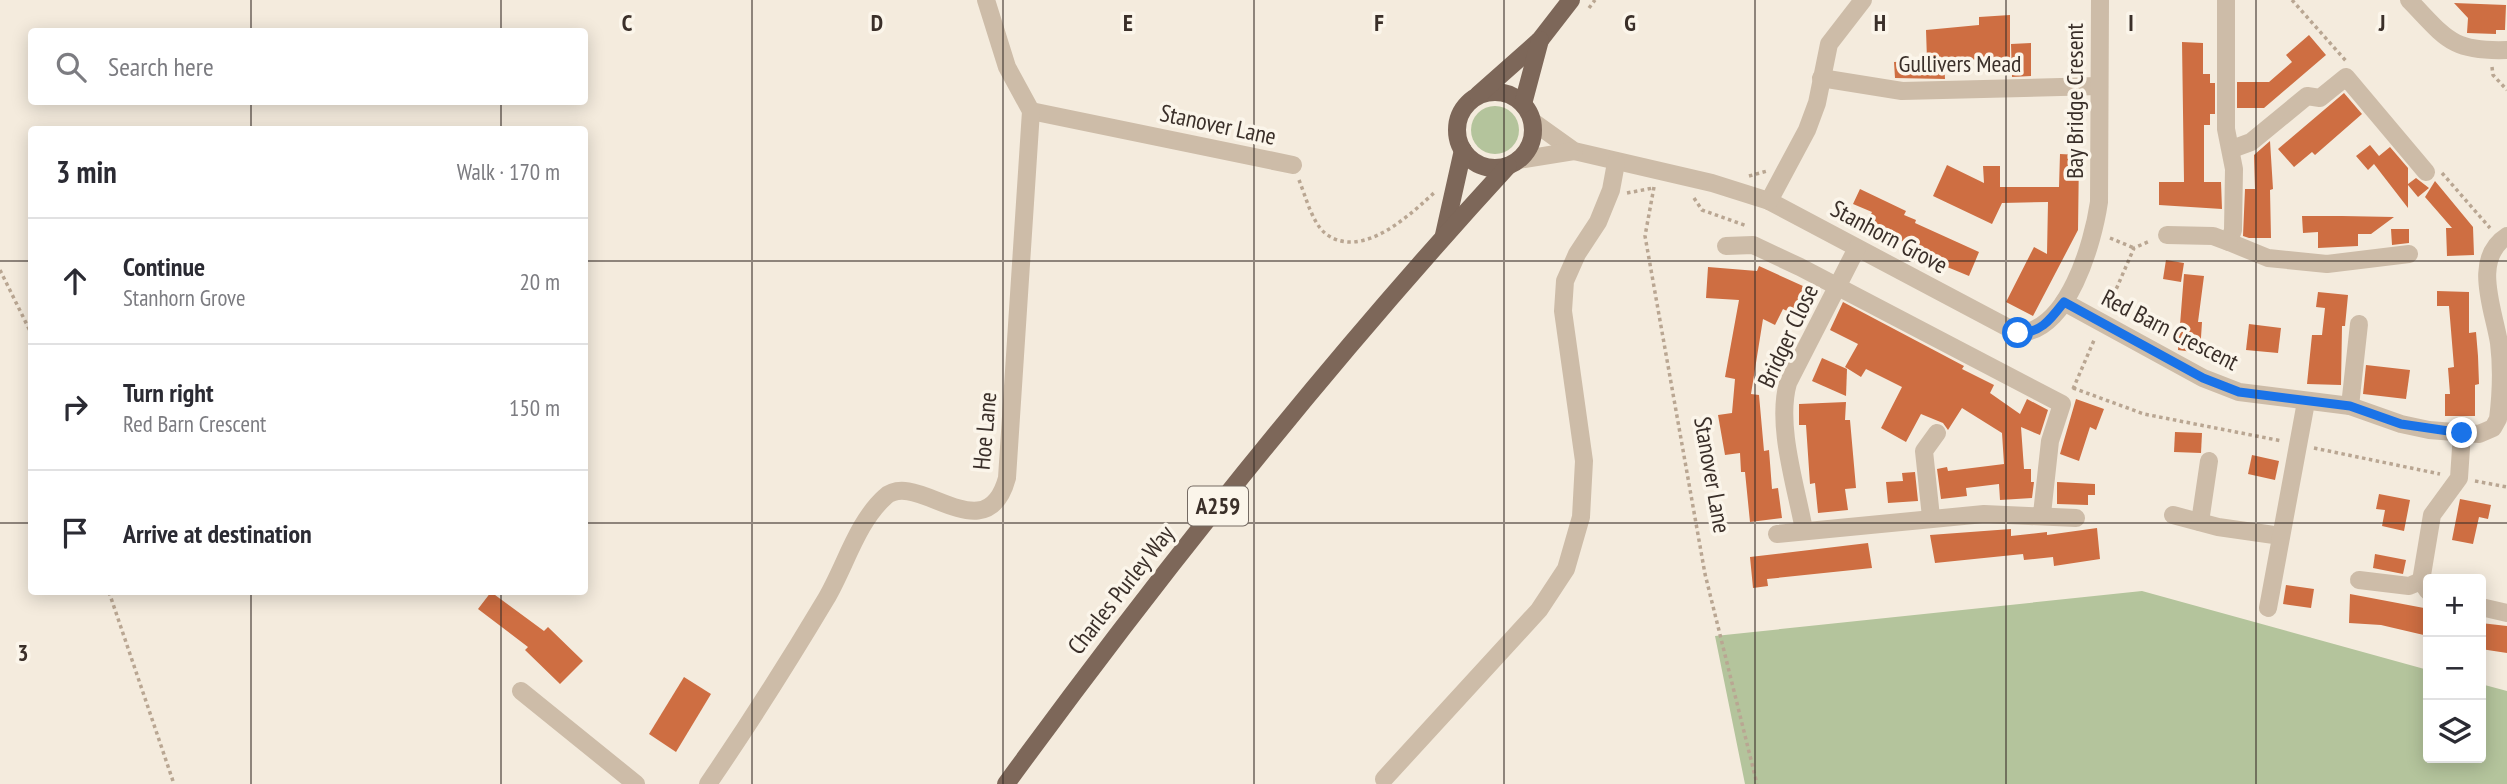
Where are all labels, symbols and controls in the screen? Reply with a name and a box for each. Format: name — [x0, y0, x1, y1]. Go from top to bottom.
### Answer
text: C — [622, 8, 633, 37]
text: D — [871, 8, 883, 37]
text: E — [1123, 8, 1133, 37]
text: F — [1374, 8, 1384, 37]
text: G — [1624, 8, 1636, 37]
text: H — [1874, 8, 1886, 37]
text: I — [2128, 8, 2134, 37]
text: J — [2378, 8, 2385, 37]
street label: Bay Bridge Cresent — [2059, 23, 2090, 179]
search box — [28, 28, 588, 105]
icon: search — [52, 48, 90, 86]
street label: Gullivers Mead — [1899, 48, 2021, 79]
text: Search here — [108, 50, 214, 83]
street label: Stanover Lane — [1157, 97, 1279, 152]
text: 3 min — [56, 152, 117, 191]
text: Walk · 170 m — [457, 157, 560, 186]
street label: Stanhorn Grove — [1826, 193, 1953, 280]
text: Continue — [123, 250, 205, 283]
icon: ahead — [56, 262, 94, 300]
text: 20 m — [519, 267, 560, 296]
street label: Bridger Close — [1750, 279, 1825, 392]
street label: Red Barn Crescent — [2097, 282, 2244, 377]
text: Stanhorn Grove — [123, 283, 246, 312]
route start — [2002, 317, 2033, 348]
text: Turn right — [123, 376, 214, 409]
icon: right — [56, 388, 94, 426]
street label: Hoe Lane — [966, 391, 1003, 471]
text: 150 m — [509, 393, 560, 422]
text: Red Barn Crescent — [123, 409, 266, 438]
street label: Stanover Lane — [1687, 414, 1738, 536]
route end — [2446, 417, 2477, 448]
road number: A259 — [1188, 486, 1248, 526]
icon: arrive — [56, 514, 94, 552]
text: Arrive at destination — [123, 517, 312, 550]
street label: Charles Purley Way — [1060, 519, 1181, 661]
map controls — [2423, 574, 2486, 763]
button: + — [2423, 574, 2486, 637]
button: − — [2423, 637, 2486, 700]
text: 3 — [18, 638, 29, 667]
button: layers — [2423, 700, 2486, 763]

